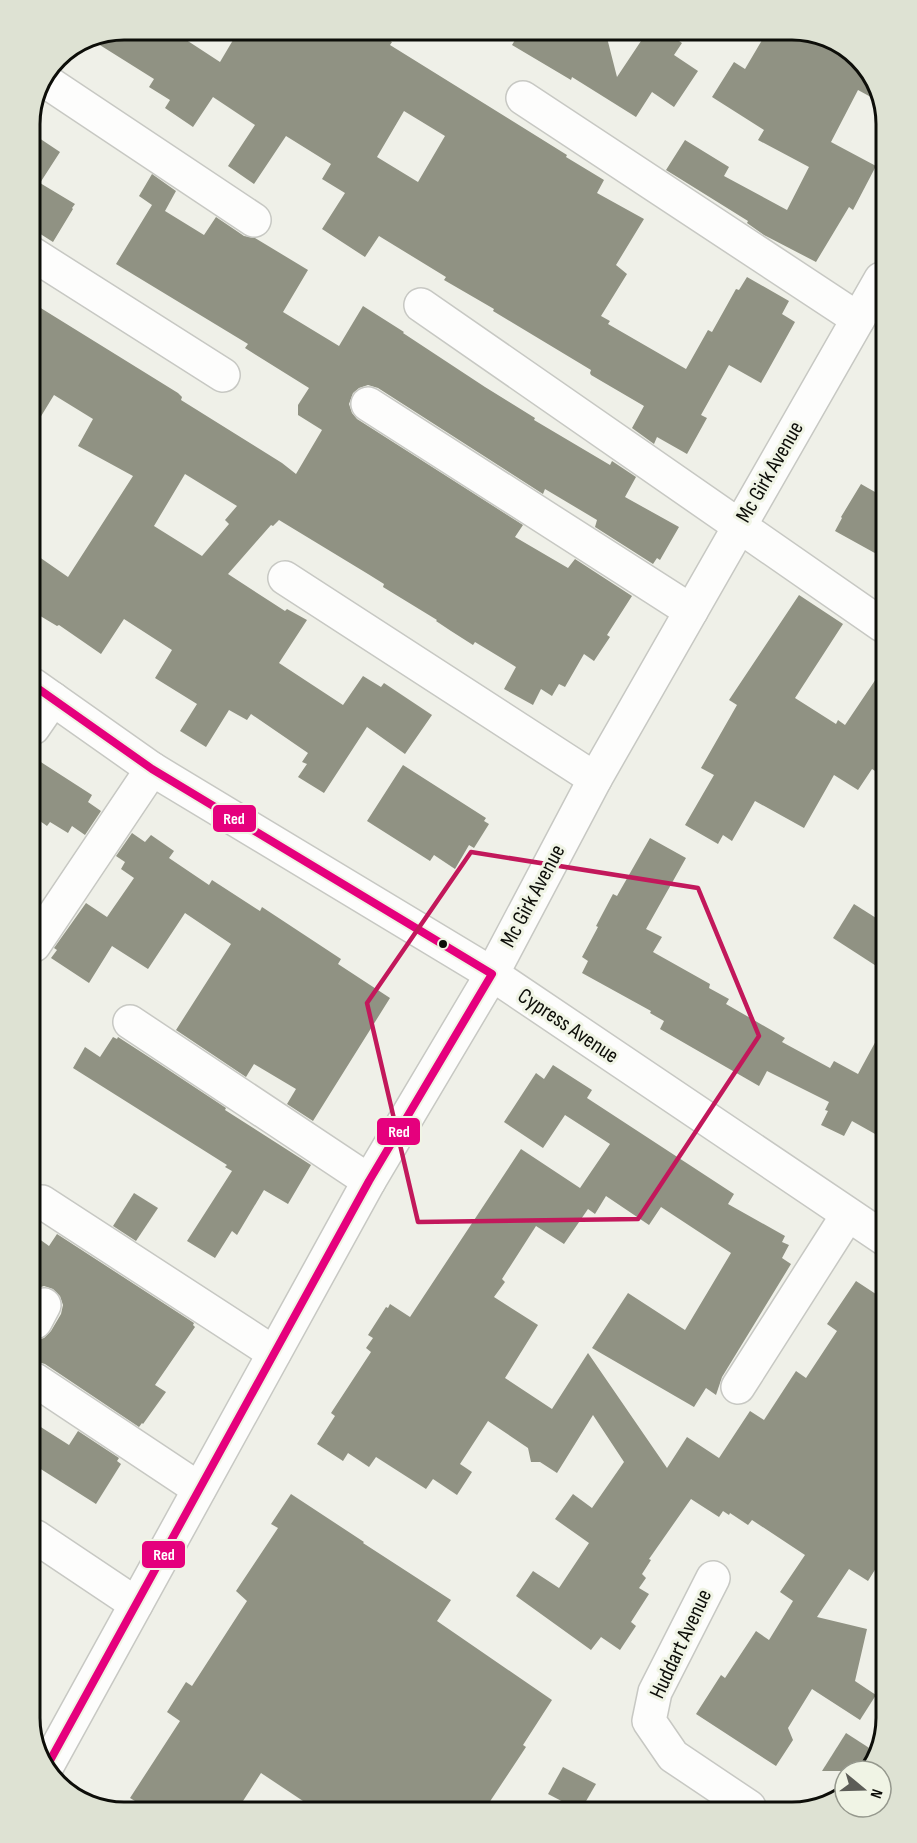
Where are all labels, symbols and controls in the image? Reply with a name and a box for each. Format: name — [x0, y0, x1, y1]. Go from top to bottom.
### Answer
street label: Mc Girk Avenue — [730, 417, 810, 527]
line badge: Red — [212, 804, 257, 833]
text: Red — [223, 810, 245, 829]
street label: Mc Girk Avenue — [495, 840, 571, 952]
unlabelled marker — [437, 938, 449, 950]
street label: Cypress Avenue — [512, 982, 624, 1070]
line badge: Red — [376, 1117, 421, 1146]
text: Red — [388, 1123, 410, 1142]
line badge: Red — [141, 1540, 186, 1569]
text: Red — [153, 1546, 175, 1565]
street label: Huddart Avenue — [644, 1585, 718, 1703]
north arrow — [833, 1759, 893, 1819]
text: N — [865, 1786, 886, 1801]

